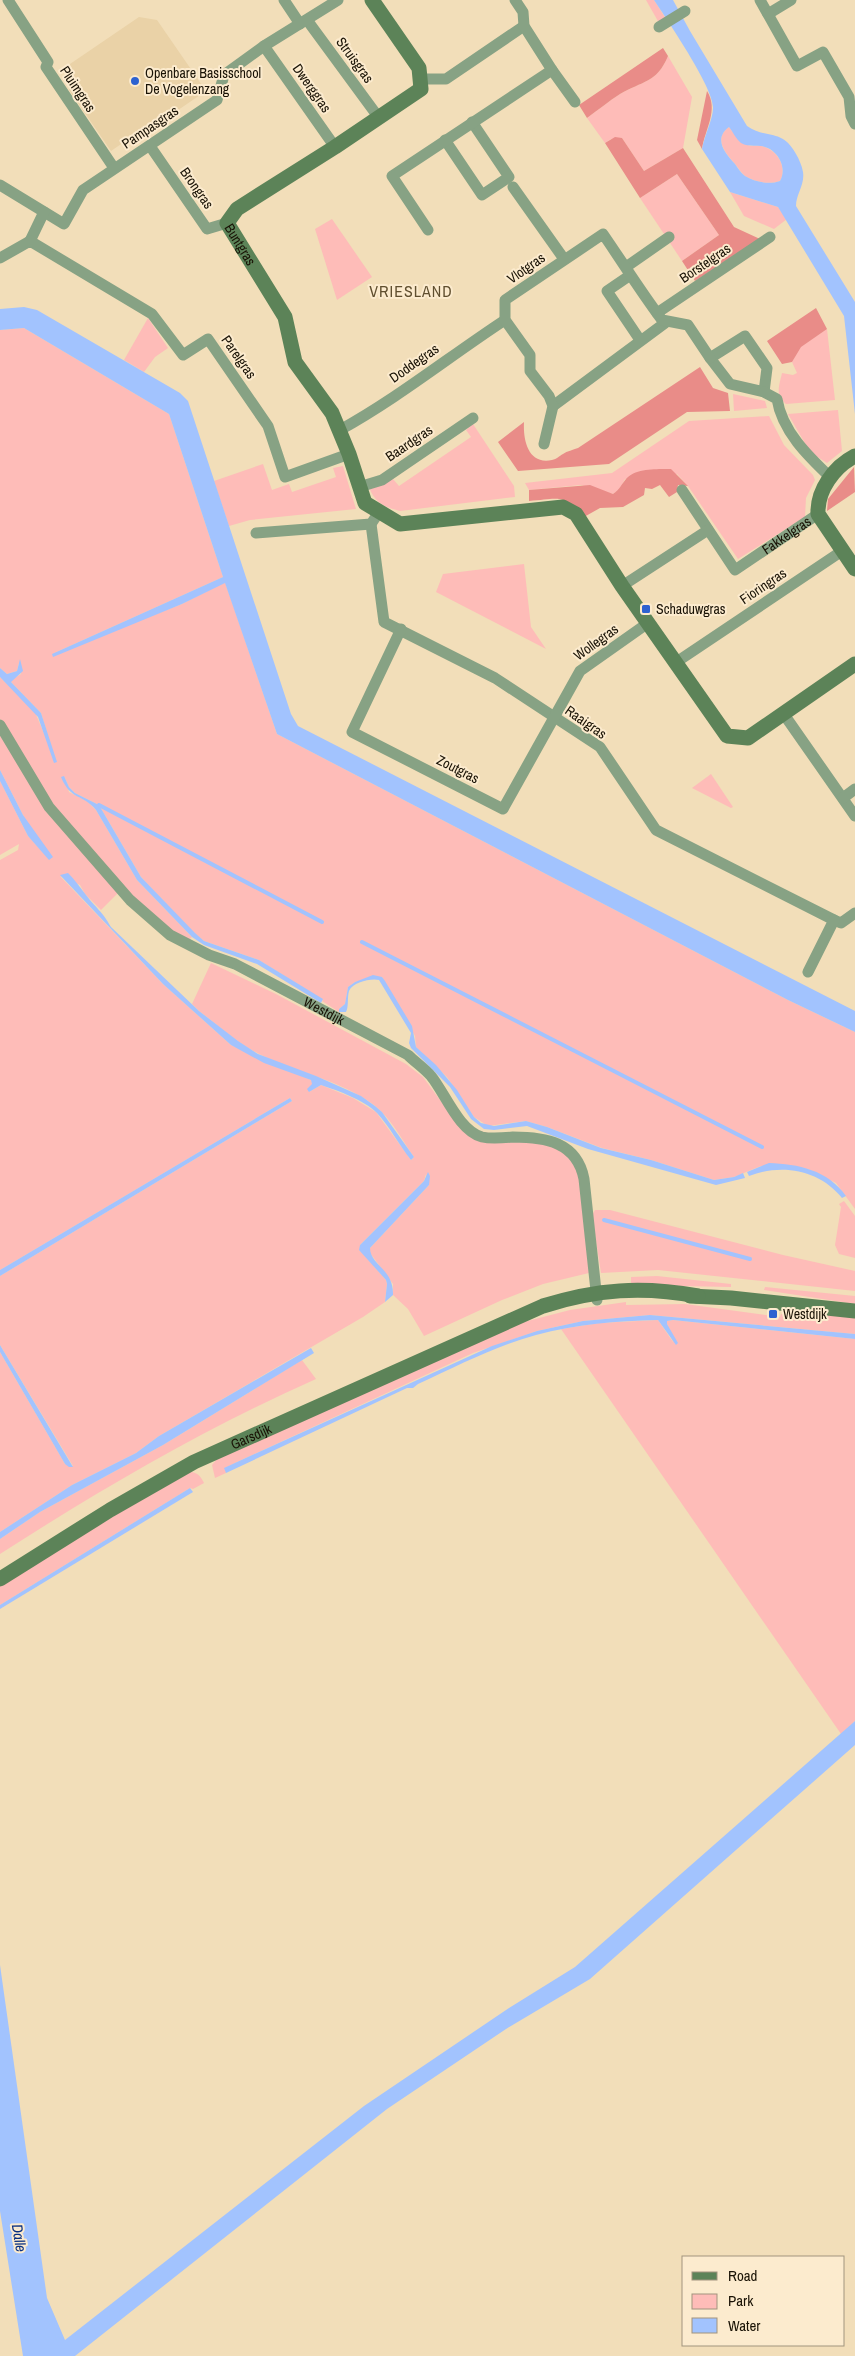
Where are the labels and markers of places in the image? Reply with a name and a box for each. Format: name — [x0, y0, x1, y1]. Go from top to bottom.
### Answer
place label: Openbare Basisschool De Vogelenzang — [145, 64, 261, 98]
marker: Openbare Basisschool De Vogelenzang — [129, 75, 141, 87]
place label: Schaduwgras — [656, 600, 726, 618]
marker: Schaduwgras — [640, 603, 652, 615]
place label: Westdijk — [783, 1305, 827, 1323]
marker: Westdijk — [767, 1308, 779, 1320]

